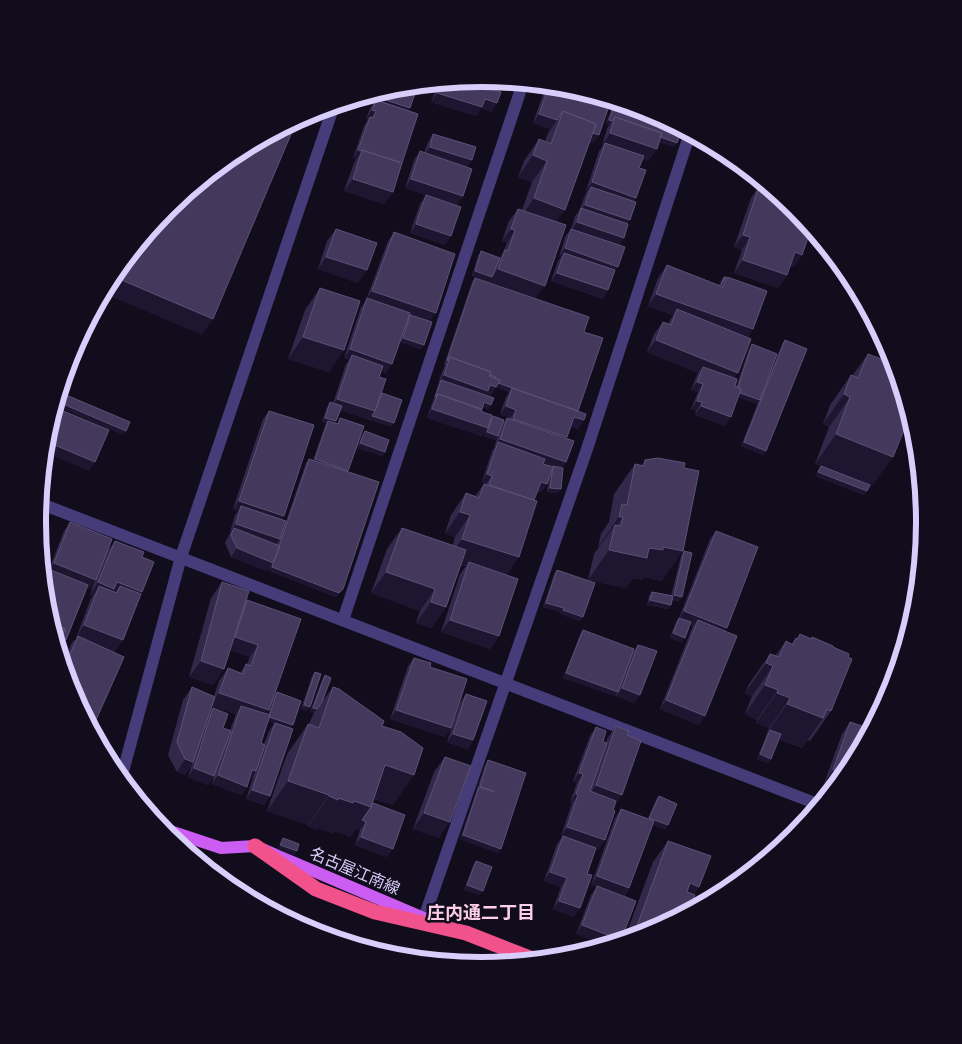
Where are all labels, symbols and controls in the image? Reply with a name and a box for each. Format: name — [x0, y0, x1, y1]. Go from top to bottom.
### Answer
street label: 名古屋江南線 — [307, 843, 403, 899]
district label: 庄内通二丁目 — [427, 902, 535, 924]

